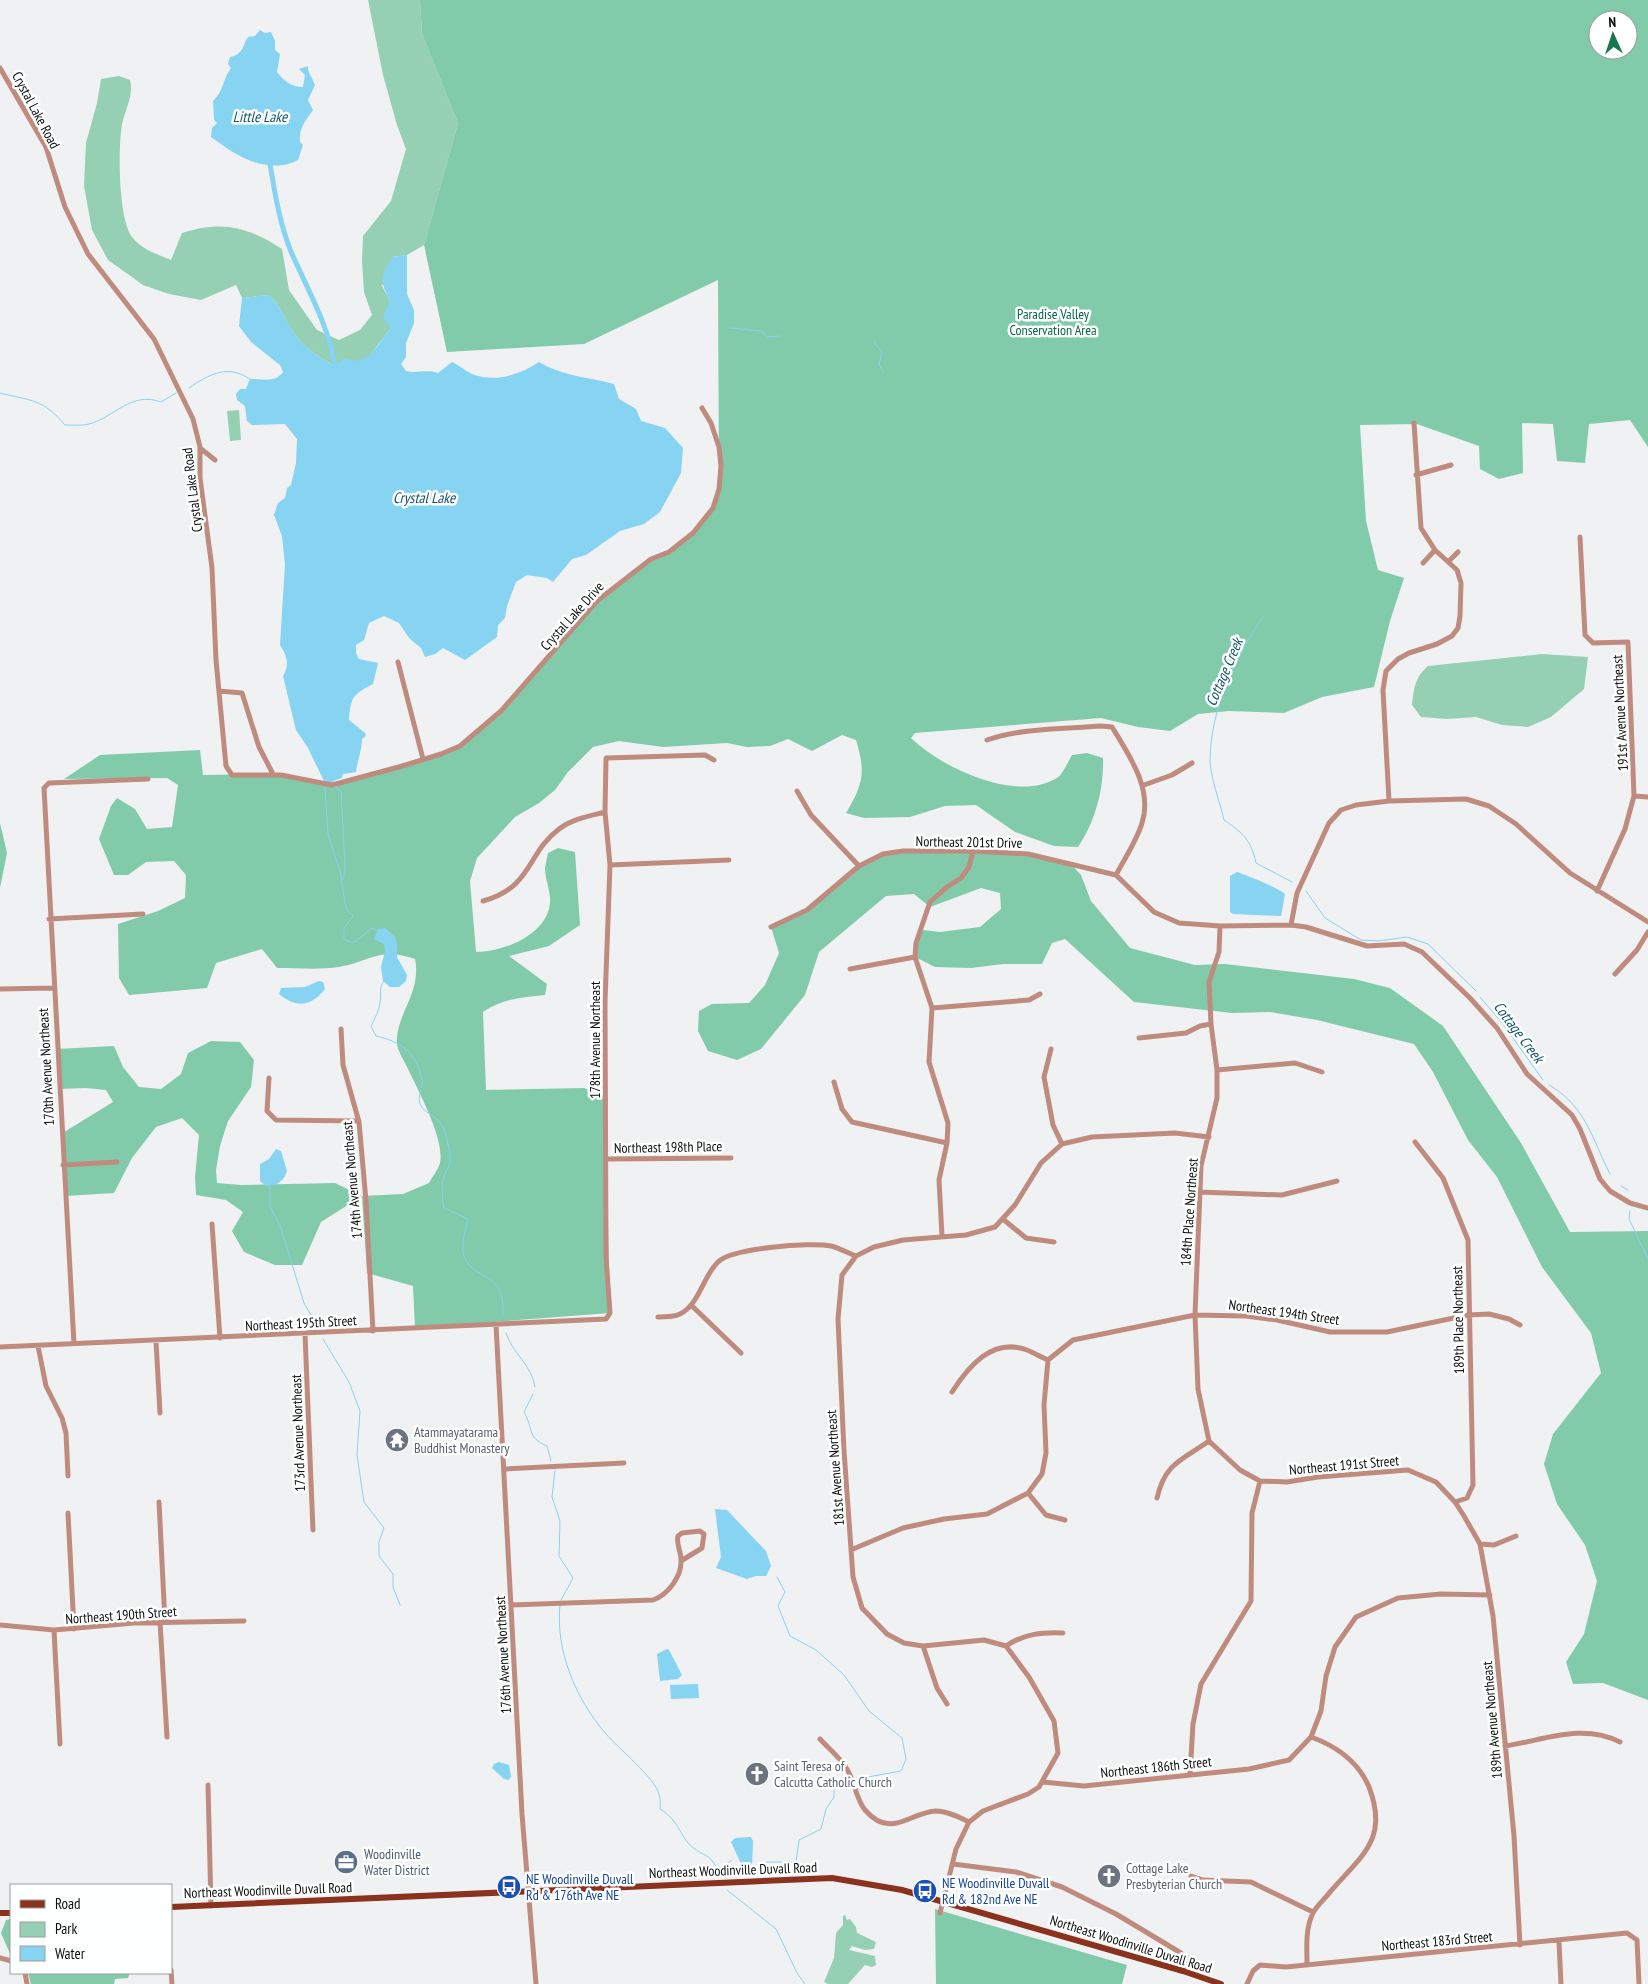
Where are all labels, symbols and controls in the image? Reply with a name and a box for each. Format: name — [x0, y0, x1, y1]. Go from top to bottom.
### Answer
north arrow — [1588, 10, 1638, 60]
text: N — [1608, 13, 1617, 31]
street label: Crystal Lake Road — [8, 68, 64, 152]
water label: Little Lake — [233, 107, 288, 126]
park label: Paradise Valley Conservation Area — [1009, 305, 1097, 339]
street label: Crystal Lake Road — [178, 447, 206, 533]
water label: Crystal Lake — [393, 488, 456, 507]
street label: Crystal Lake Drive — [536, 578, 608, 654]
water label: Cottage Creek — [1201, 633, 1248, 709]
street label: 191st Avenue Northeast — [1608, 654, 1632, 771]
street label: Northeast 201st Drive — [916, 832, 1023, 852]
street label: 178th Avenue Northeast — [586, 981, 604, 1099]
water label: Cottage Creek — [1490, 998, 1550, 1068]
street label: 170th Avenue Northeast — [34, 1008, 58, 1126]
street label: 174th Avenue Northeast — [338, 1120, 366, 1239]
street label: Northeast 198th Place — [614, 1137, 723, 1157]
street label: 184th Place Northeast — [1176, 1157, 1202, 1267]
street label: 189th Place Northeast — [1448, 1266, 1468, 1374]
street label: Northeast 194th Street — [1228, 1295, 1341, 1329]
street label: Northeast 195th Street — [245, 1311, 357, 1335]
street label: 173rd Avenue Northeast — [287, 1374, 309, 1492]
street label: 181st Avenue Northeast — [822, 1409, 848, 1527]
place label: Atammayatarama Buddhist Monastery — [414, 1423, 510, 1457]
temple icon: Atammayatarama Buddhist Monastery — [384, 1427, 410, 1453]
street label: Northeast 191st Street — [1288, 1451, 1400, 1479]
street label: 176th Avenue Northeast — [491, 1596, 515, 1714]
street label: Northeast 190th Street — [65, 1602, 177, 1628]
street label: 189th Avenue Northeast — [1478, 1660, 1506, 1779]
street label: Northeast 186th Street — [1100, 1752, 1213, 1782]
place label: Saint Teresa of Calcutta Catholic Church — [774, 1757, 892, 1791]
church icon: Saint Teresa of Calcutta Catholic Church — [744, 1761, 770, 1787]
place label: Woodinville Water District — [364, 1845, 430, 1879]
office icon: Woodinville Water District — [333, 1849, 359, 1875]
street label: Northeast Woodinville Duvall Road — [649, 1858, 817, 1882]
place label: Cottage Lake Presbyterian Church — [1126, 1859, 1222, 1893]
church icon: Cottage Lake Presbyterian Church — [1096, 1863, 1122, 1889]
place label: NE Woodinville Duvall Rd & 176th Ave NE — [526, 1870, 634, 1904]
bus stop icon: NE Woodinville Duvall Rd & 176th Ave NE — [496, 1874, 522, 1900]
place label: NE Woodinville Duvall Rd & 182nd Ave NE — [942, 1874, 1050, 1908]
street label: Northeast Woodinville Duvall Road — [184, 1878, 352, 1902]
bus stop icon: NE Woodinville Duvall Rd & 182nd Ave NE — [912, 1878, 938, 1904]
legend — [10, 1884, 172, 1974]
text: Road — [55, 1894, 81, 1913]
street label: Northeast Woodinville Duvall Road — [1048, 1911, 1214, 1977]
text: Park — [55, 1919, 77, 1938]
street label: Northeast 183rd Street — [1381, 1927, 1493, 1955]
text: Water — [55, 1944, 86, 1963]

